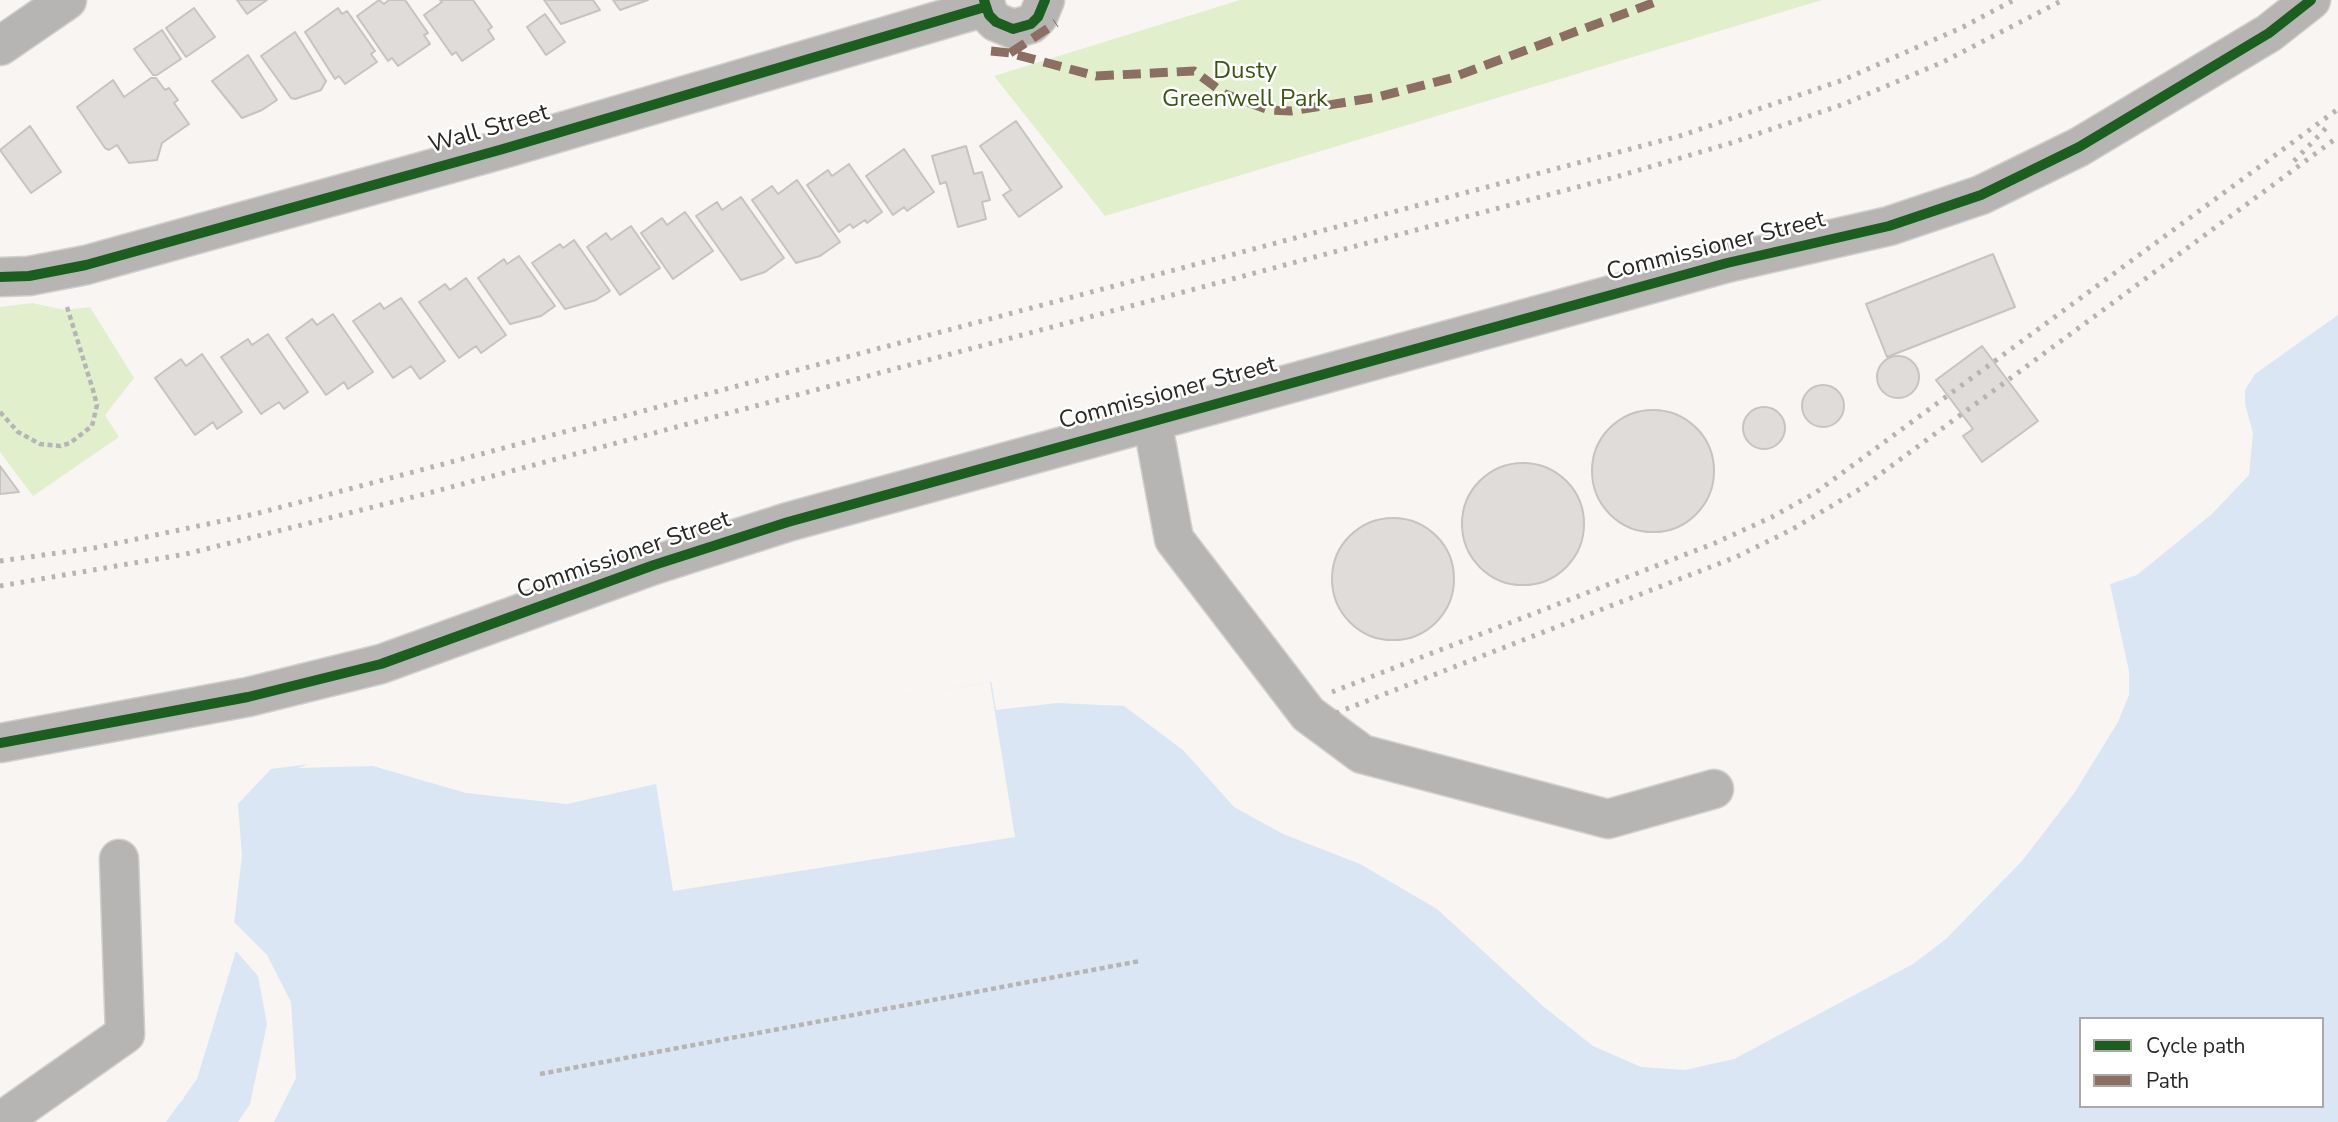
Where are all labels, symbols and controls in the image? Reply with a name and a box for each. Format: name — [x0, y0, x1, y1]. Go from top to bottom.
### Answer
park label: Dusty Greenwell Park — [1162, 58, 1328, 114]
street label: Wall Street — [426, 99, 552, 161]
street label: Commissioner Street — [1604, 206, 1828, 288]
street label: Commissioner Street — [1056, 351, 1280, 437]
street label: Commissioner Street — [513, 506, 735, 606]
legend — [2079, 1017, 2324, 1108]
text: Cycle path — [2146, 1032, 2245, 1060]
text: Path — [2146, 1067, 2189, 1095]

